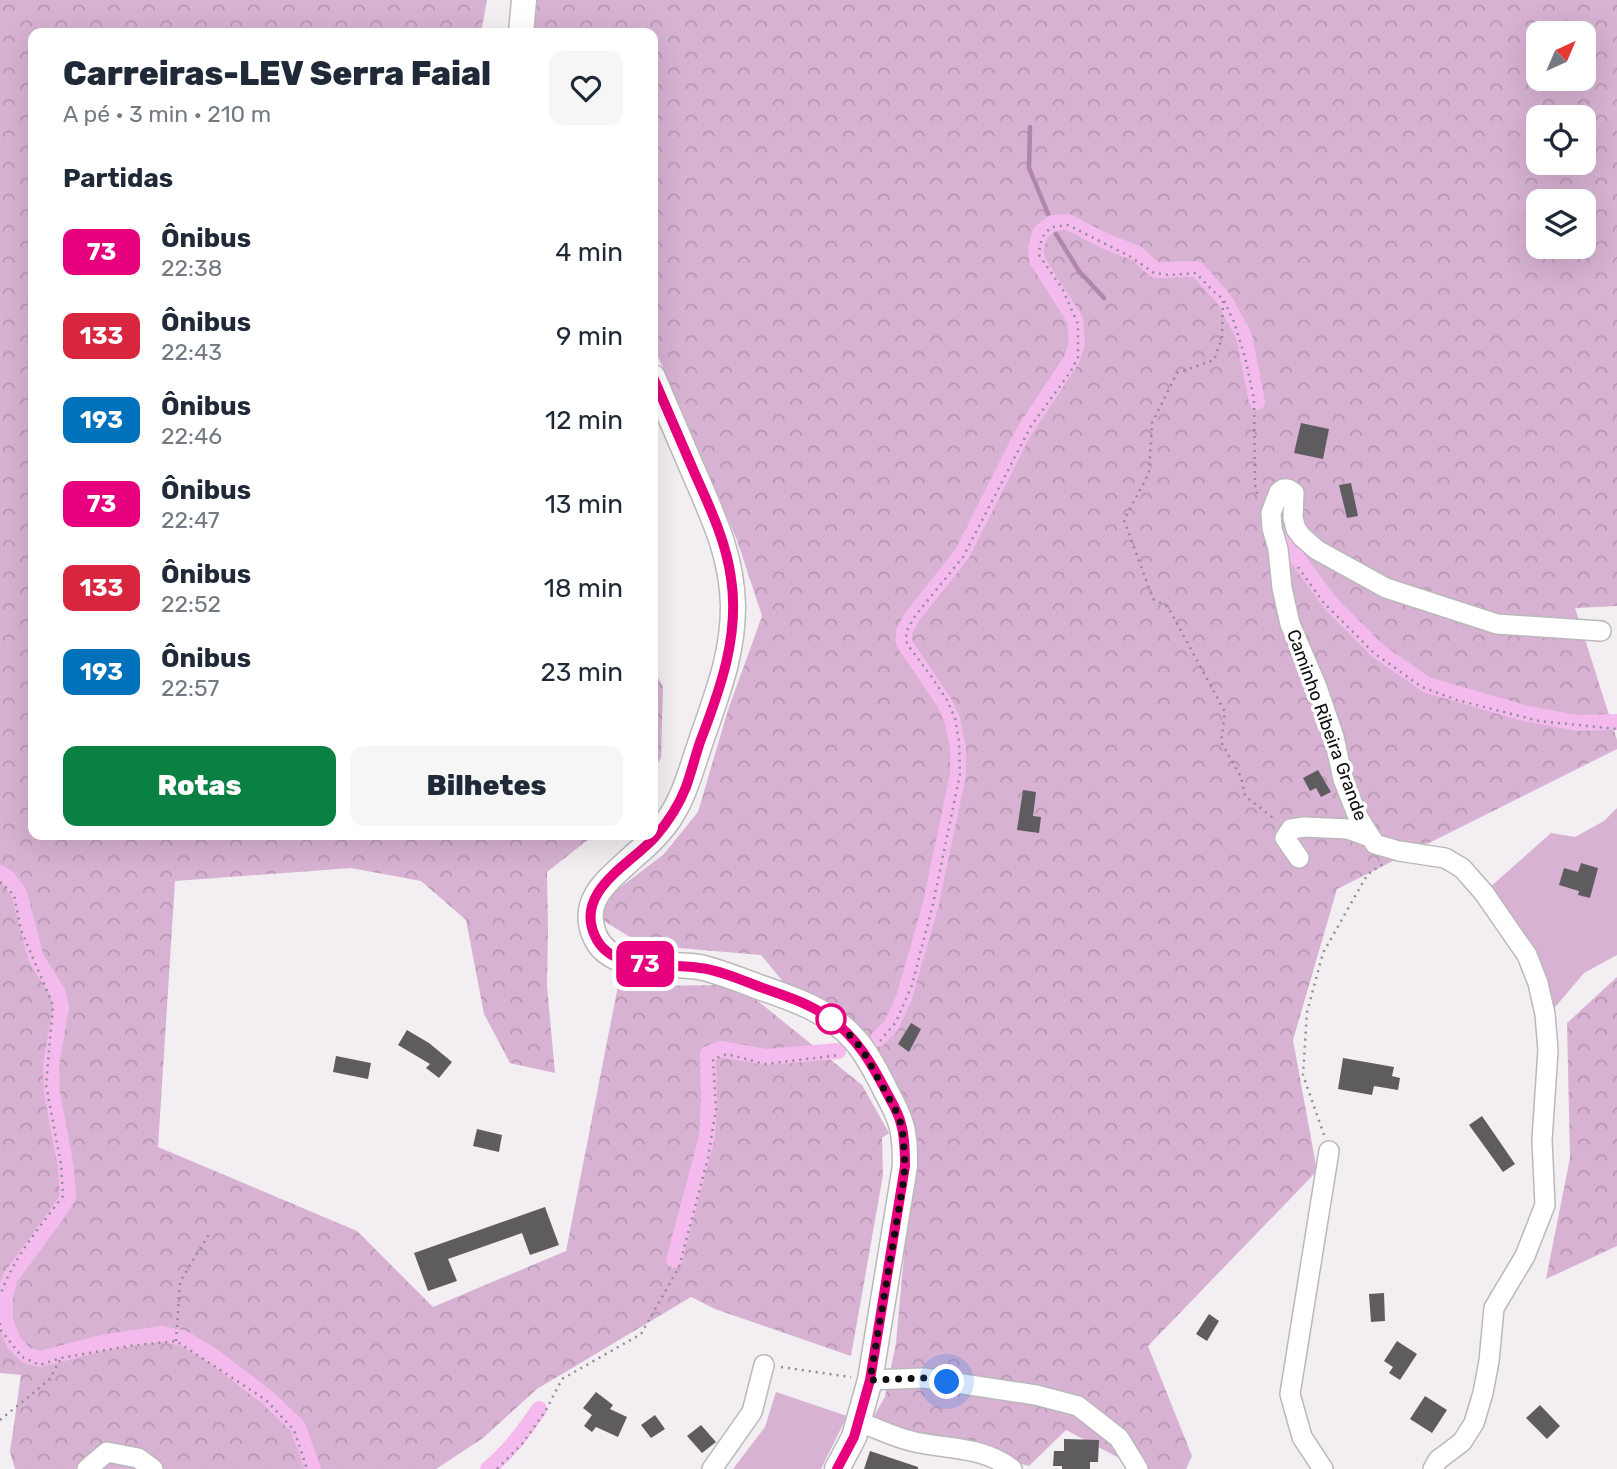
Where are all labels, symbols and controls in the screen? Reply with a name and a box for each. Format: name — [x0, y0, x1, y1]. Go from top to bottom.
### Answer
north arrow — [1526, 21, 1596, 91]
map controls — [1526, 21, 1596, 259]
button: heart — [549, 51, 623, 125]
text: Carreiras-LEV Serra Faial — [63, 54, 491, 93]
text: A pé · 3 min · 210 m — [63, 100, 271, 128]
button: locate — [1526, 105, 1596, 175]
text: Partidas — [63, 163, 173, 194]
button: layers — [1526, 189, 1596, 259]
text: Ônibus — [161, 223, 251, 254]
text: 4 min — [555, 237, 623, 268]
text: 73 — [87, 238, 116, 266]
text: 22:38 — [161, 254, 222, 282]
text: Ônibus — [161, 307, 251, 338]
text: 9 min — [556, 321, 623, 352]
text: 133 — [80, 322, 123, 350]
text: 22:43 — [161, 338, 222, 366]
text: Ônibus — [161, 391, 251, 422]
text: 12 min — [545, 405, 623, 436]
text: 193 — [80, 406, 123, 434]
text: 22:46 — [161, 422, 222, 450]
text: Ônibus — [161, 475, 251, 506]
text: 13 min — [545, 489, 623, 520]
text: 73 — [87, 490, 116, 518]
text: 22:47 — [161, 506, 220, 534]
text: Ônibus — [161, 559, 251, 590]
text: 18 min — [544, 573, 623, 604]
text: 133 — [80, 574, 123, 602]
text: 22:52 — [161, 590, 221, 618]
street label: Caminho Ribeira Grande — [1282, 626, 1372, 824]
text: Ônibus — [161, 643, 251, 674]
text: 23 min — [541, 657, 623, 688]
text: 193 — [80, 658, 123, 686]
text: 22:57 — [161, 674, 219, 702]
button: Rotas — [63, 746, 336, 826]
button: Bilhetes — [350, 746, 623, 826]
line badge: 73 — [614, 941, 676, 987]
text: 73 — [630, 950, 660, 978]
unlabelled marker — [816, 1004, 846, 1034]
your location — [929, 1364, 964, 1399]

